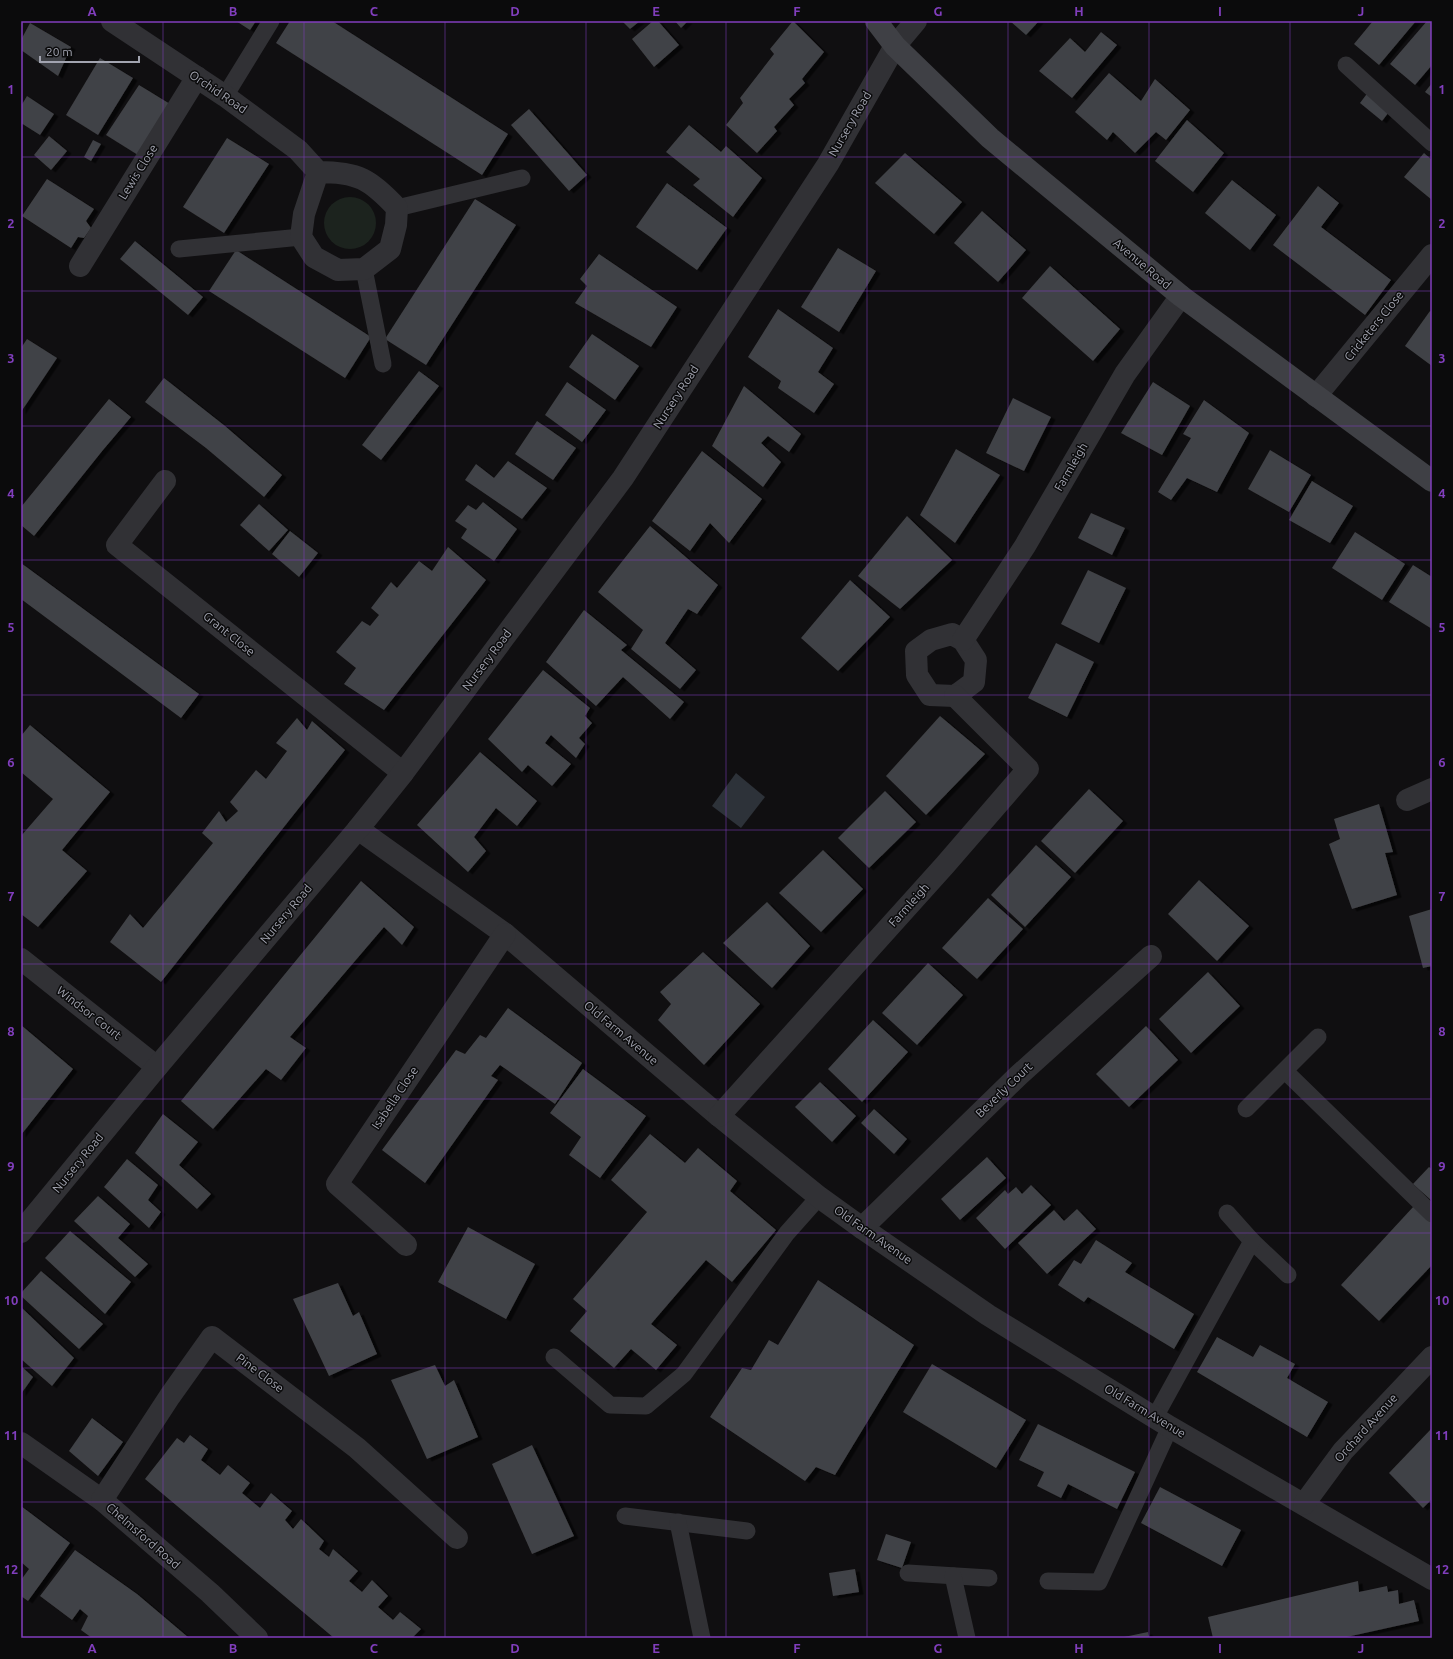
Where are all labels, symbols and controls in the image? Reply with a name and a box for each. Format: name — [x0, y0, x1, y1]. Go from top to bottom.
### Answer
text: A — [87, 4, 97, 18]
text: B — [229, 4, 238, 18]
text: C — [370, 4, 379, 18]
text: D — [510, 4, 520, 18]
text: E — [652, 4, 660, 18]
text: F — [793, 4, 801, 18]
text: G — [934, 4, 943, 18]
text: H — [1074, 4, 1084, 18]
text: I — [1218, 4, 1222, 18]
text: J — [1358, 4, 1364, 18]
scale bar — [40, 38, 139, 64]
text: 20 m — [46, 45, 73, 58]
street label: Orchid Road — [187, 68, 250, 116]
text: 1 — [7, 82, 15, 96]
text: 1 — [1438, 82, 1446, 96]
street label: Nursery Road — [826, 89, 873, 159]
street label: Lewis Close — [116, 142, 160, 202]
text: 2 — [7, 216, 15, 230]
text: 2 — [1438, 216, 1446, 230]
street label: Avenue Road — [1111, 236, 1174, 291]
street label: Cricketers Close — [1341, 288, 1406, 363]
text: 3 — [7, 351, 15, 365]
text: 3 — [1438, 351, 1446, 365]
street label: Nursery Road — [650, 363, 701, 431]
street label: Farmleigh — [1052, 440, 1090, 493]
text: 4 — [7, 486, 15, 500]
text: 4 — [1438, 486, 1446, 500]
street label: Grant Close — [201, 609, 258, 658]
text: 5 — [7, 620, 15, 634]
text: 5 — [1438, 620, 1446, 634]
street label: Nursery Road — [459, 627, 514, 693]
text: 6 — [7, 755, 15, 769]
text: 6 — [1438, 755, 1446, 769]
street label: Farmleigh — [886, 880, 931, 929]
street label: Nursery Road — [257, 882, 314, 946]
text: 7 — [7, 889, 15, 903]
text: 7 — [1438, 889, 1446, 903]
street label: Windsor Court — [55, 983, 124, 1042]
street label: Old Farm Avenue — [582, 998, 661, 1067]
text: 8 — [7, 1024, 15, 1038]
text: 8 — [1438, 1024, 1446, 1038]
street label: Beverly Court — [973, 1059, 1035, 1120]
street label: Isabella Close — [369, 1064, 420, 1131]
street label: Nursery Road — [50, 1130, 106, 1195]
text: 9 — [7, 1159, 15, 1173]
text: 9 — [1438, 1159, 1446, 1173]
street label: Old Farm Avenue — [832, 1203, 915, 1266]
text: 10 — [4, 1293, 18, 1307]
text: 10 — [1435, 1293, 1449, 1307]
street label: Pine Close — [234, 1351, 286, 1395]
street label: Old Farm Avenue — [1102, 1381, 1188, 1440]
street label: Orchard Avenue — [1332, 1391, 1400, 1464]
text: 11 — [4, 1428, 18, 1442]
text: 11 — [1435, 1428, 1449, 1442]
street label: Chelmsford Road — [104, 1500, 183, 1571]
text: 12 — [4, 1562, 18, 1576]
text: 12 — [1435, 1562, 1449, 1576]
text: A — [87, 1641, 97, 1655]
text: B — [229, 1641, 238, 1655]
text: C — [370, 1641, 379, 1655]
text: D — [510, 1641, 520, 1655]
text: E — [652, 1641, 660, 1655]
text: F — [793, 1641, 801, 1655]
text: G — [934, 1641, 943, 1655]
text: H — [1074, 1641, 1084, 1655]
text: I — [1218, 1641, 1222, 1655]
text: J — [1358, 1641, 1364, 1655]

